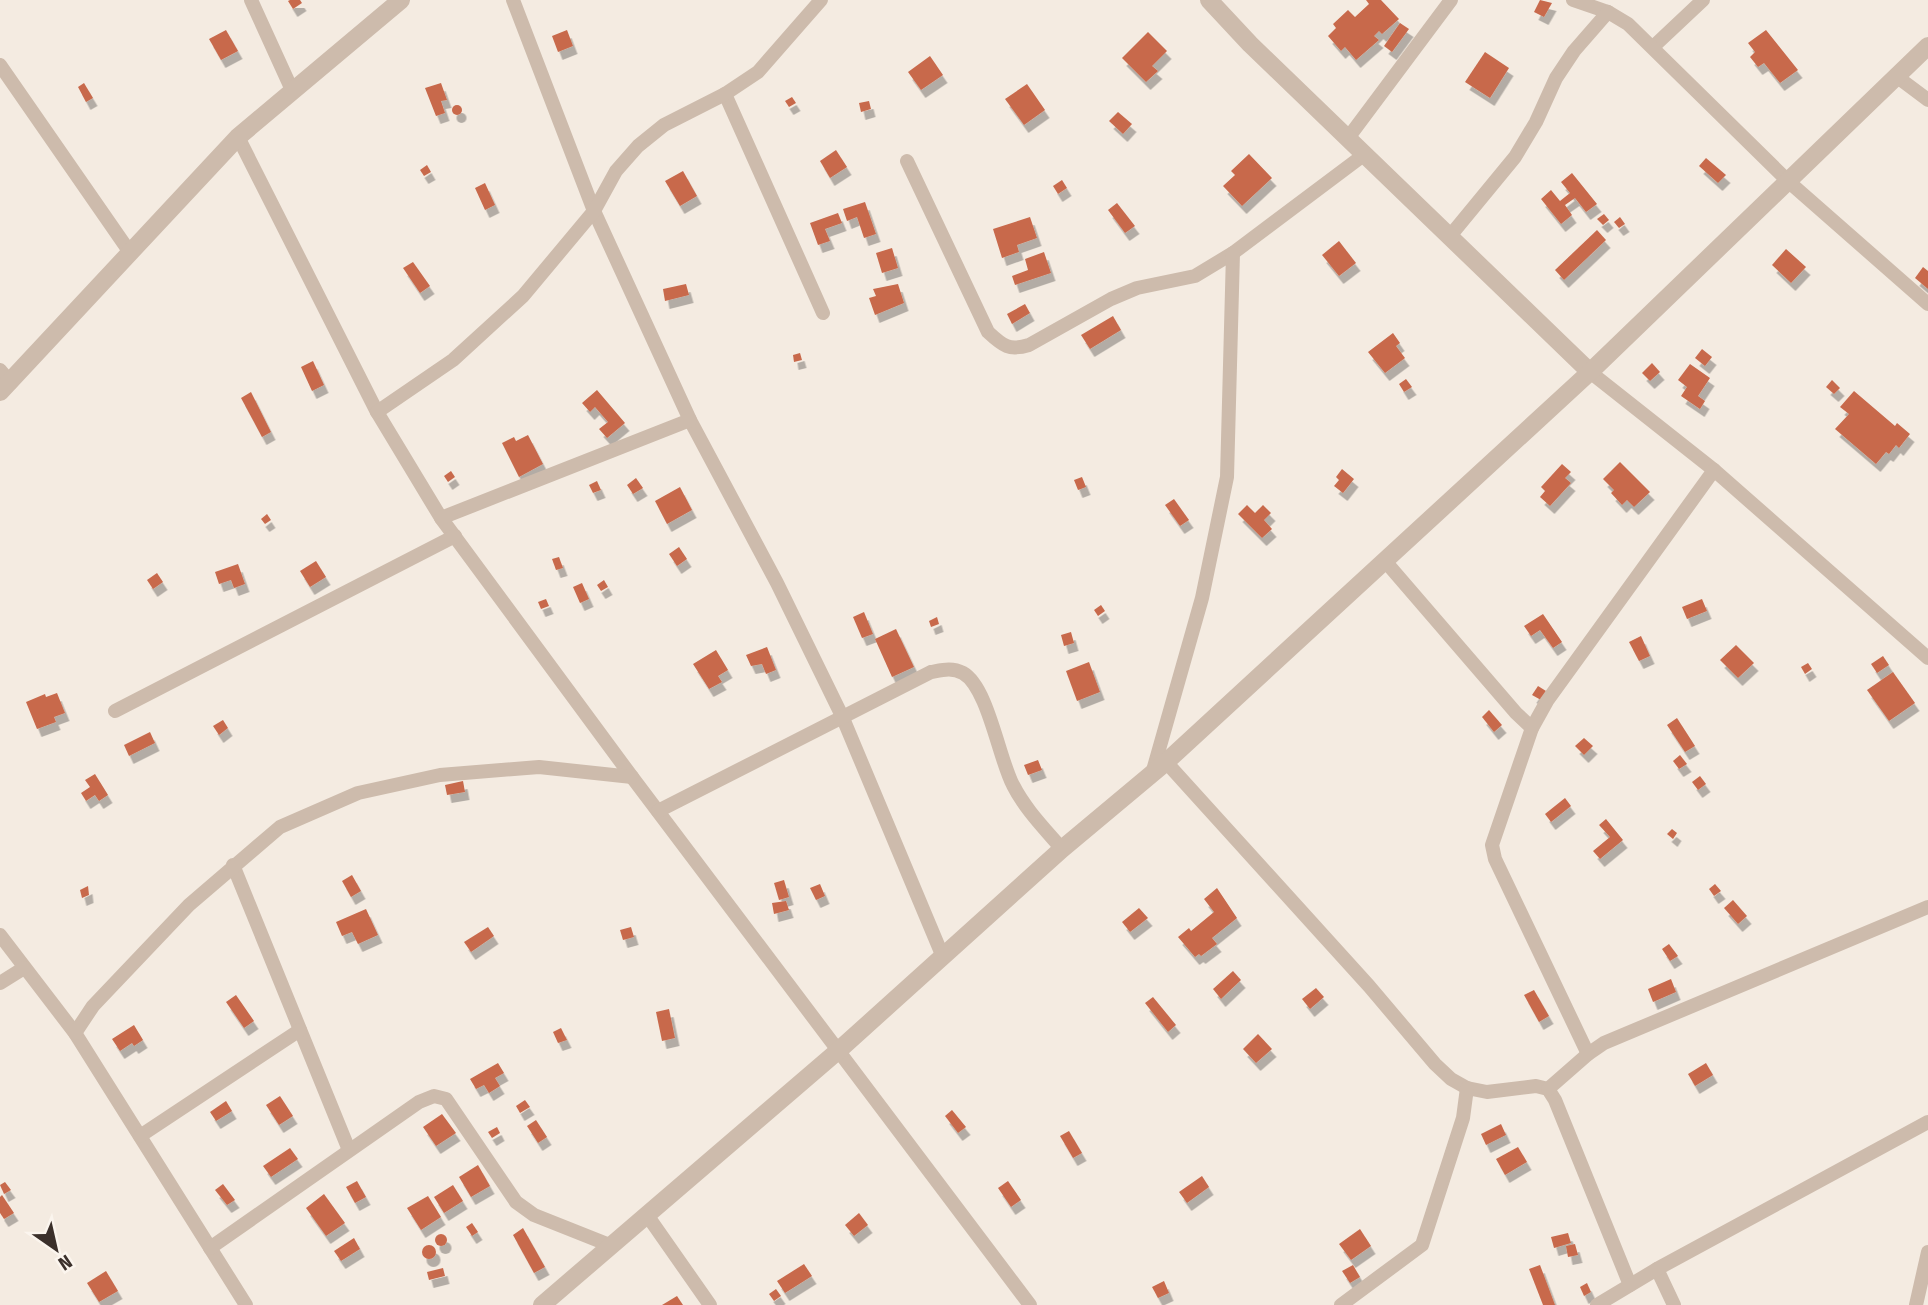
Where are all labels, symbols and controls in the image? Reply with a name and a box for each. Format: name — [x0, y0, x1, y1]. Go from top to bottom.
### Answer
north arrow — [21, 1214, 91, 1284]
text: N — [54, 1250, 76, 1275]

